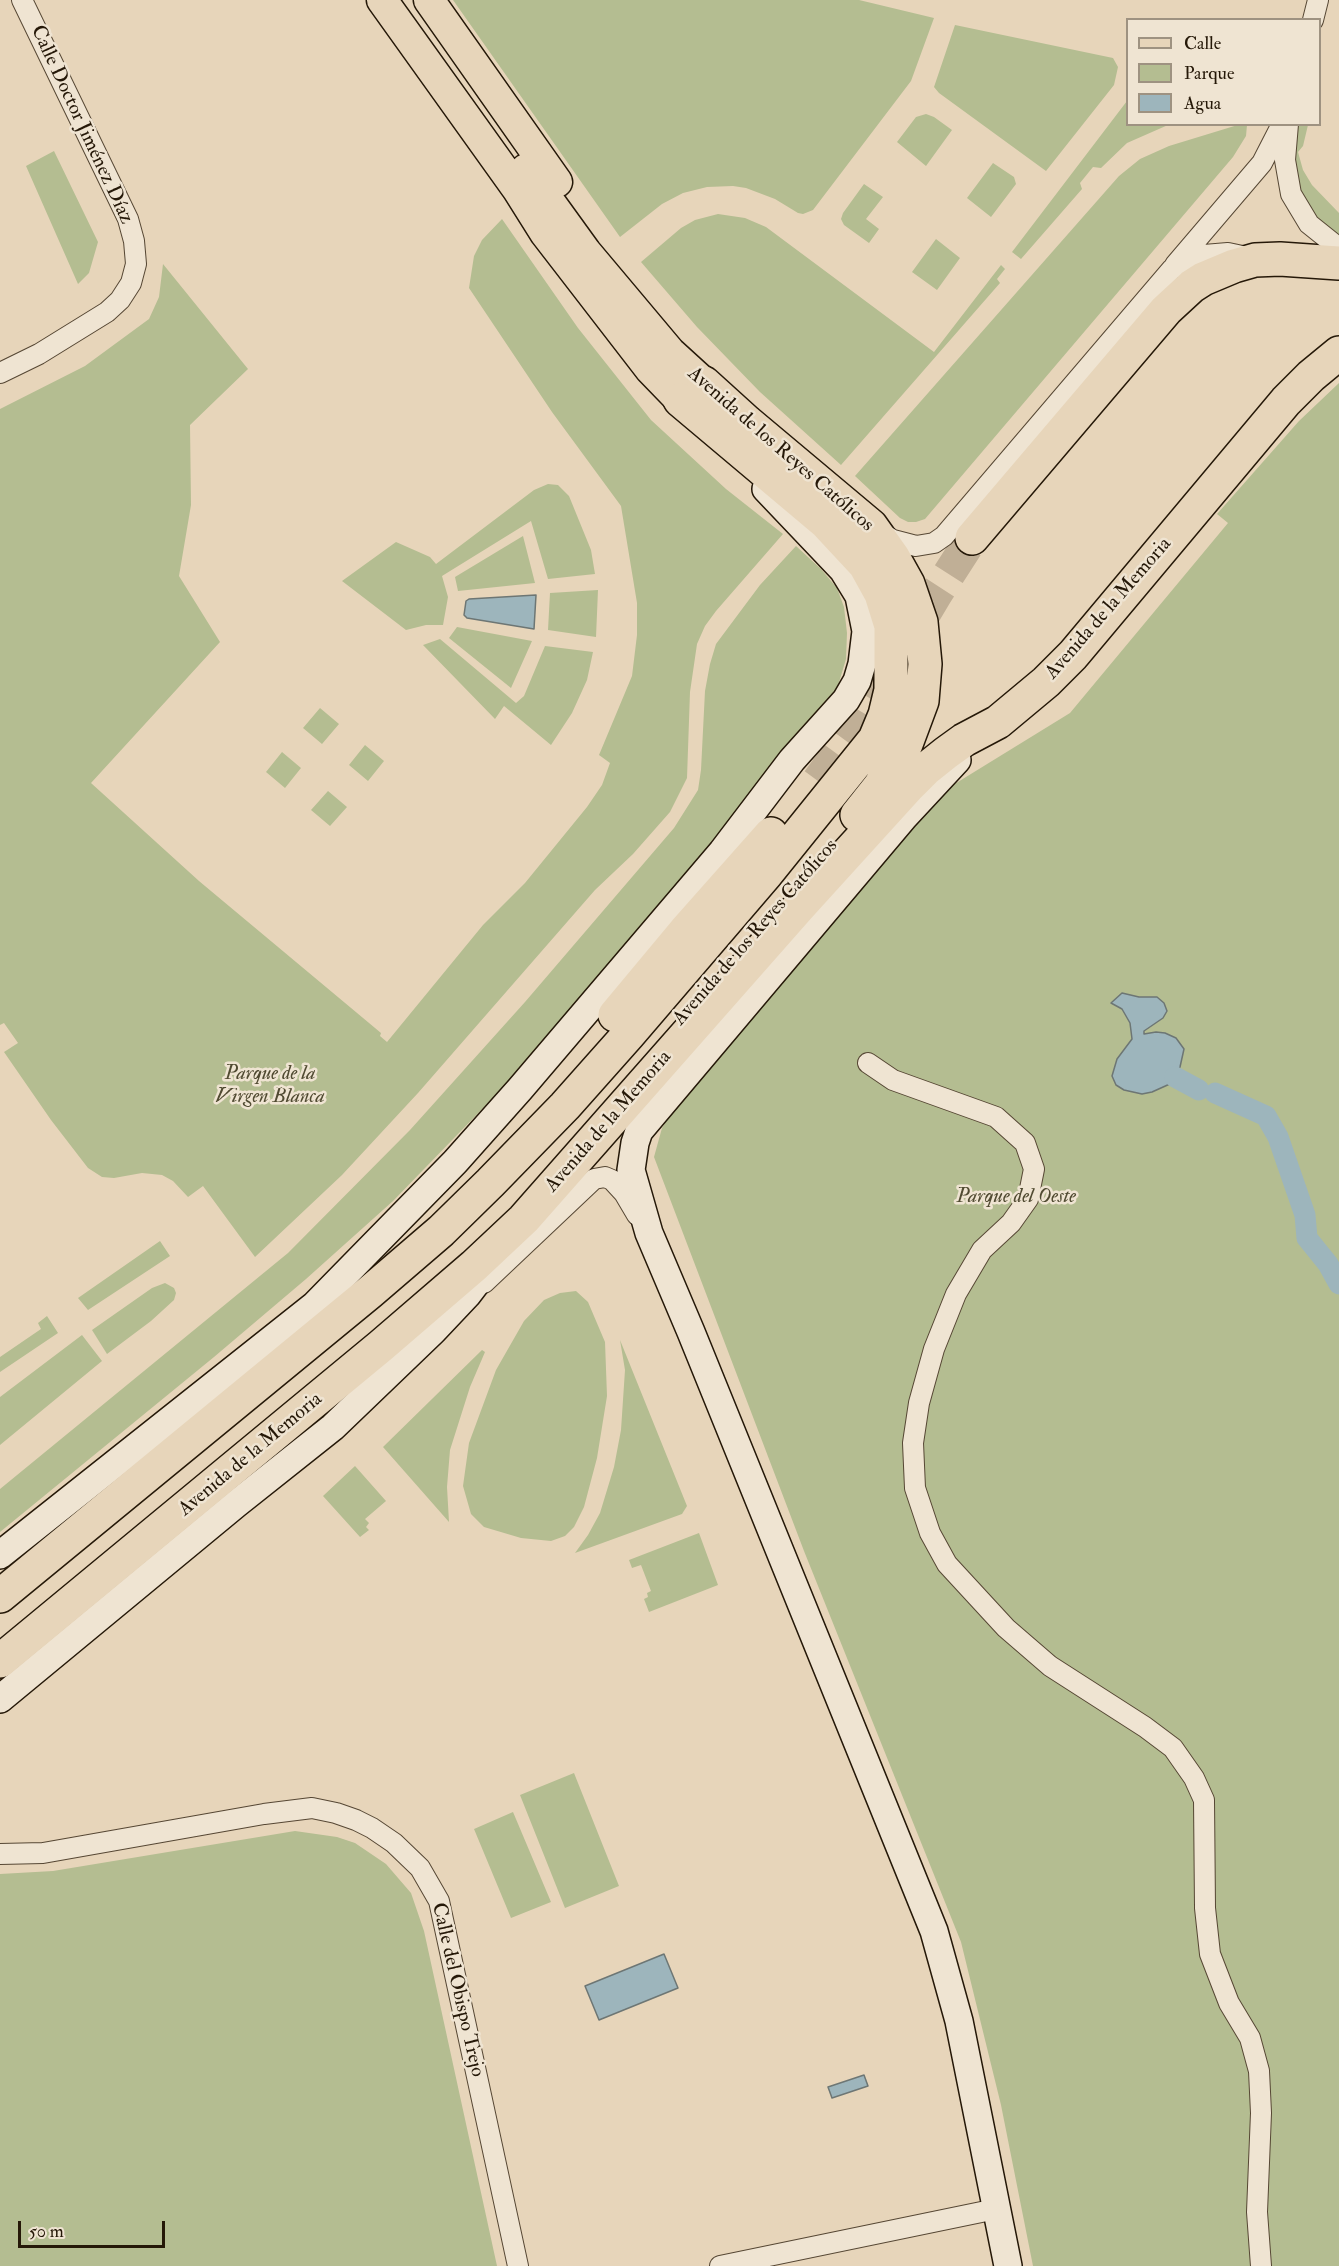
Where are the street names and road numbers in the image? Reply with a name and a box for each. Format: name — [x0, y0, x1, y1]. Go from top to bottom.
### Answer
street label: Calle Doctor Jiménez Díaz — [24, 22, 138, 228]
street label: Avenida de los Reyes Católicos — [682, 362, 878, 538]
street label: Avenida de la Memoria — [1041, 533, 1177, 685]
street label: Avenida de los Reyes Católicos — [668, 835, 844, 1031]
street label: Avenida de la Memoria — [541, 1046, 677, 1198]
street label: Avenida de la Memoria — [174, 1388, 328, 1522]
street label: Calle del Obispo Trejo — [425, 1901, 489, 2079]

